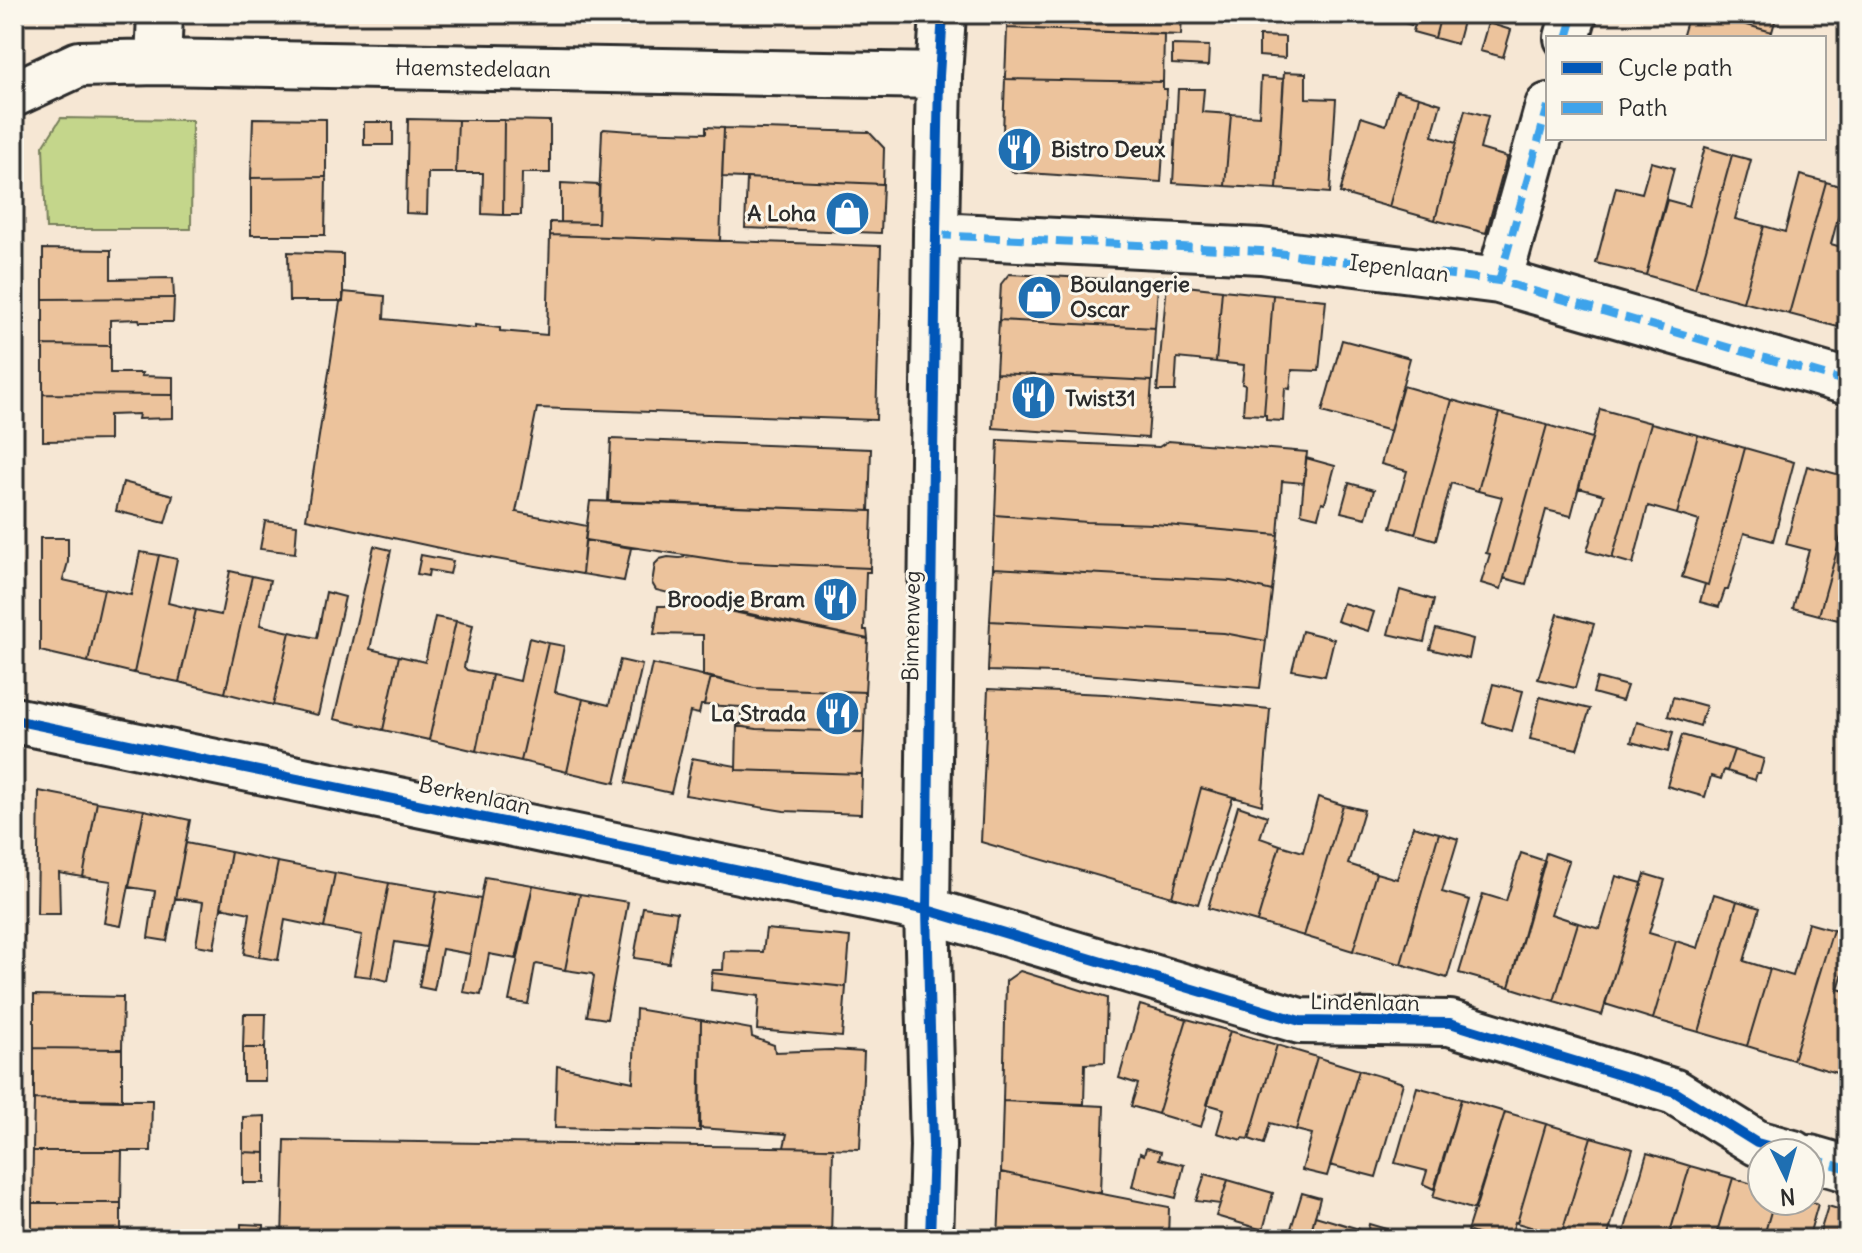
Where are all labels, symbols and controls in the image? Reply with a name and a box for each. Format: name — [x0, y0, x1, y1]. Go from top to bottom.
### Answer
legend — [1546, 36, 1826, 140]
text: Cycle path — [1618, 52, 1733, 82]
street label: Haemstedelaan — [395, 53, 551, 83]
text: Path — [1618, 92, 1668, 122]
restaurant icon: Bistro Deux — [996, 125, 1044, 173]
place label: Bistro Deux — [1051, 135, 1165, 163]
shop icon: A Loha — [823, 189, 871, 237]
place label: A Loha — [747, 199, 816, 227]
street label: Iepenlaan — [1347, 248, 1451, 288]
place label: Boulangerie Oscar — [1070, 270, 1190, 323]
shop icon: Boulangerie Oscar — [1015, 273, 1063, 321]
restaurant icon: Twist31 — [1010, 374, 1058, 422]
place label: Twist31 — [1065, 384, 1136, 412]
street label: Binnenweg — [896, 570, 926, 682]
restaurant icon: Broodje Bram — [812, 575, 860, 623]
place label: Broodje Bram — [667, 585, 805, 613]
restaurant icon: La Strada — [813, 689, 861, 737]
place label: La Strada — [710, 699, 806, 727]
street label: Berkenlaan — [417, 769, 533, 821]
street label: Lindenlaan — [1310, 987, 1420, 1017]
north arrow — [1746, 1137, 1826, 1217]
text: N — [1779, 1182, 1797, 1212]

